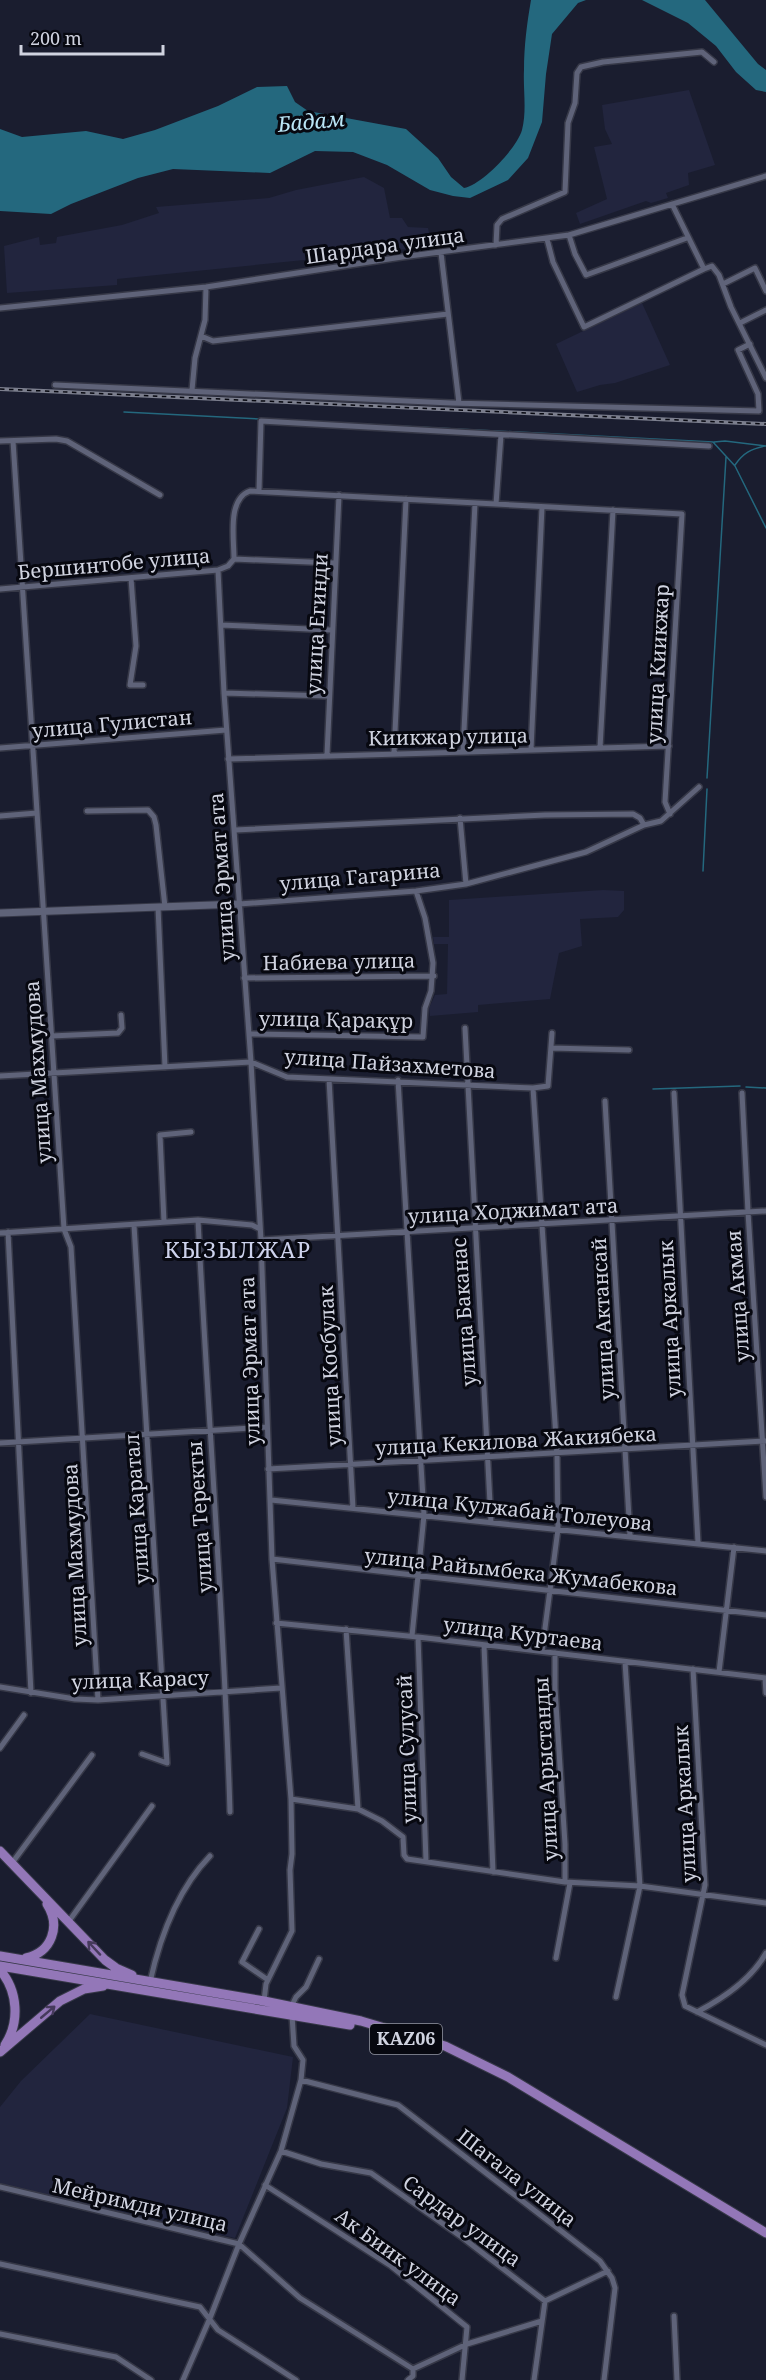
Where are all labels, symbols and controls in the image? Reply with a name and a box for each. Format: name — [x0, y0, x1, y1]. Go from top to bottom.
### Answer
scale bar — [21, 18, 164, 56]
text: 200 m — [30, 26, 82, 50]
water label: Бадам — [275, 104, 346, 138]
street label: Шардара улица — [304, 221, 466, 270]
street label: Бершинтобе улица — [17, 542, 211, 585]
street label: улица Егинди — [299, 552, 334, 695]
street label: улица Киикжар — [640, 583, 675, 745]
street label: улица Гулистан — [31, 703, 193, 744]
street label: Киикжар улица — [368, 722, 528, 751]
street label: улица Эрмат ата — [202, 792, 241, 962]
street label: улица Гагарина — [278, 856, 442, 897]
street label: Набиева улица — [262, 947, 416, 976]
street label: улица Махмудова — [18, 980, 57, 1164]
street label: улица Қарақұр — [259, 1005, 413, 1034]
street label: улица Пайзахметова — [283, 1043, 497, 1084]
street label: улица Ходжимат ата — [407, 1192, 619, 1229]
street label: улица Акмая — [719, 1229, 756, 1363]
district label: КЫЗЫЛЖАР — [164, 1234, 312, 1264]
street label: улица Баканас — [445, 1237, 482, 1387]
street label: улица Актансай — [585, 1237, 620, 1401]
street label: улица Аркалык — [652, 1240, 687, 1398]
street label: улица Эрмат ата — [233, 1276, 266, 1446]
street label: улица Косбулак — [312, 1285, 347, 1447]
street label: улица Кекилова Жакиябека — [375, 1420, 657, 1461]
street label: улица Каратал — [118, 1433, 155, 1585]
street label: улица Теректы — [181, 1440, 218, 1594]
street label: улица Махмудова — [56, 1463, 93, 1647]
street label: улица Кулжабай Толеуова — [386, 1482, 654, 1537]
street label: улица Райымбека Жумабекова — [363, 1542, 679, 1601]
street label: улица Куртаева — [442, 1610, 604, 1657]
street label: улица Карасу — [71, 1664, 210, 1695]
street label: улица Сулусай — [390, 1674, 423, 1824]
street label: улица Арыстанды — [527, 1676, 564, 1862]
street label: улица Аркалык — [667, 1725, 702, 1883]
one-way arrow — [87, 1941, 101, 1956]
one-way arrow — [40, 2005, 55, 2019]
road number: KАZ06 — [370, 2024, 442, 2054]
street label: Шагала улица — [452, 2123, 583, 2233]
street label: Сардар улица — [398, 2169, 527, 2273]
street label: Мейримди улица — [50, 2171, 230, 2238]
street label: Ак Биик улица — [330, 2202, 467, 2311]

